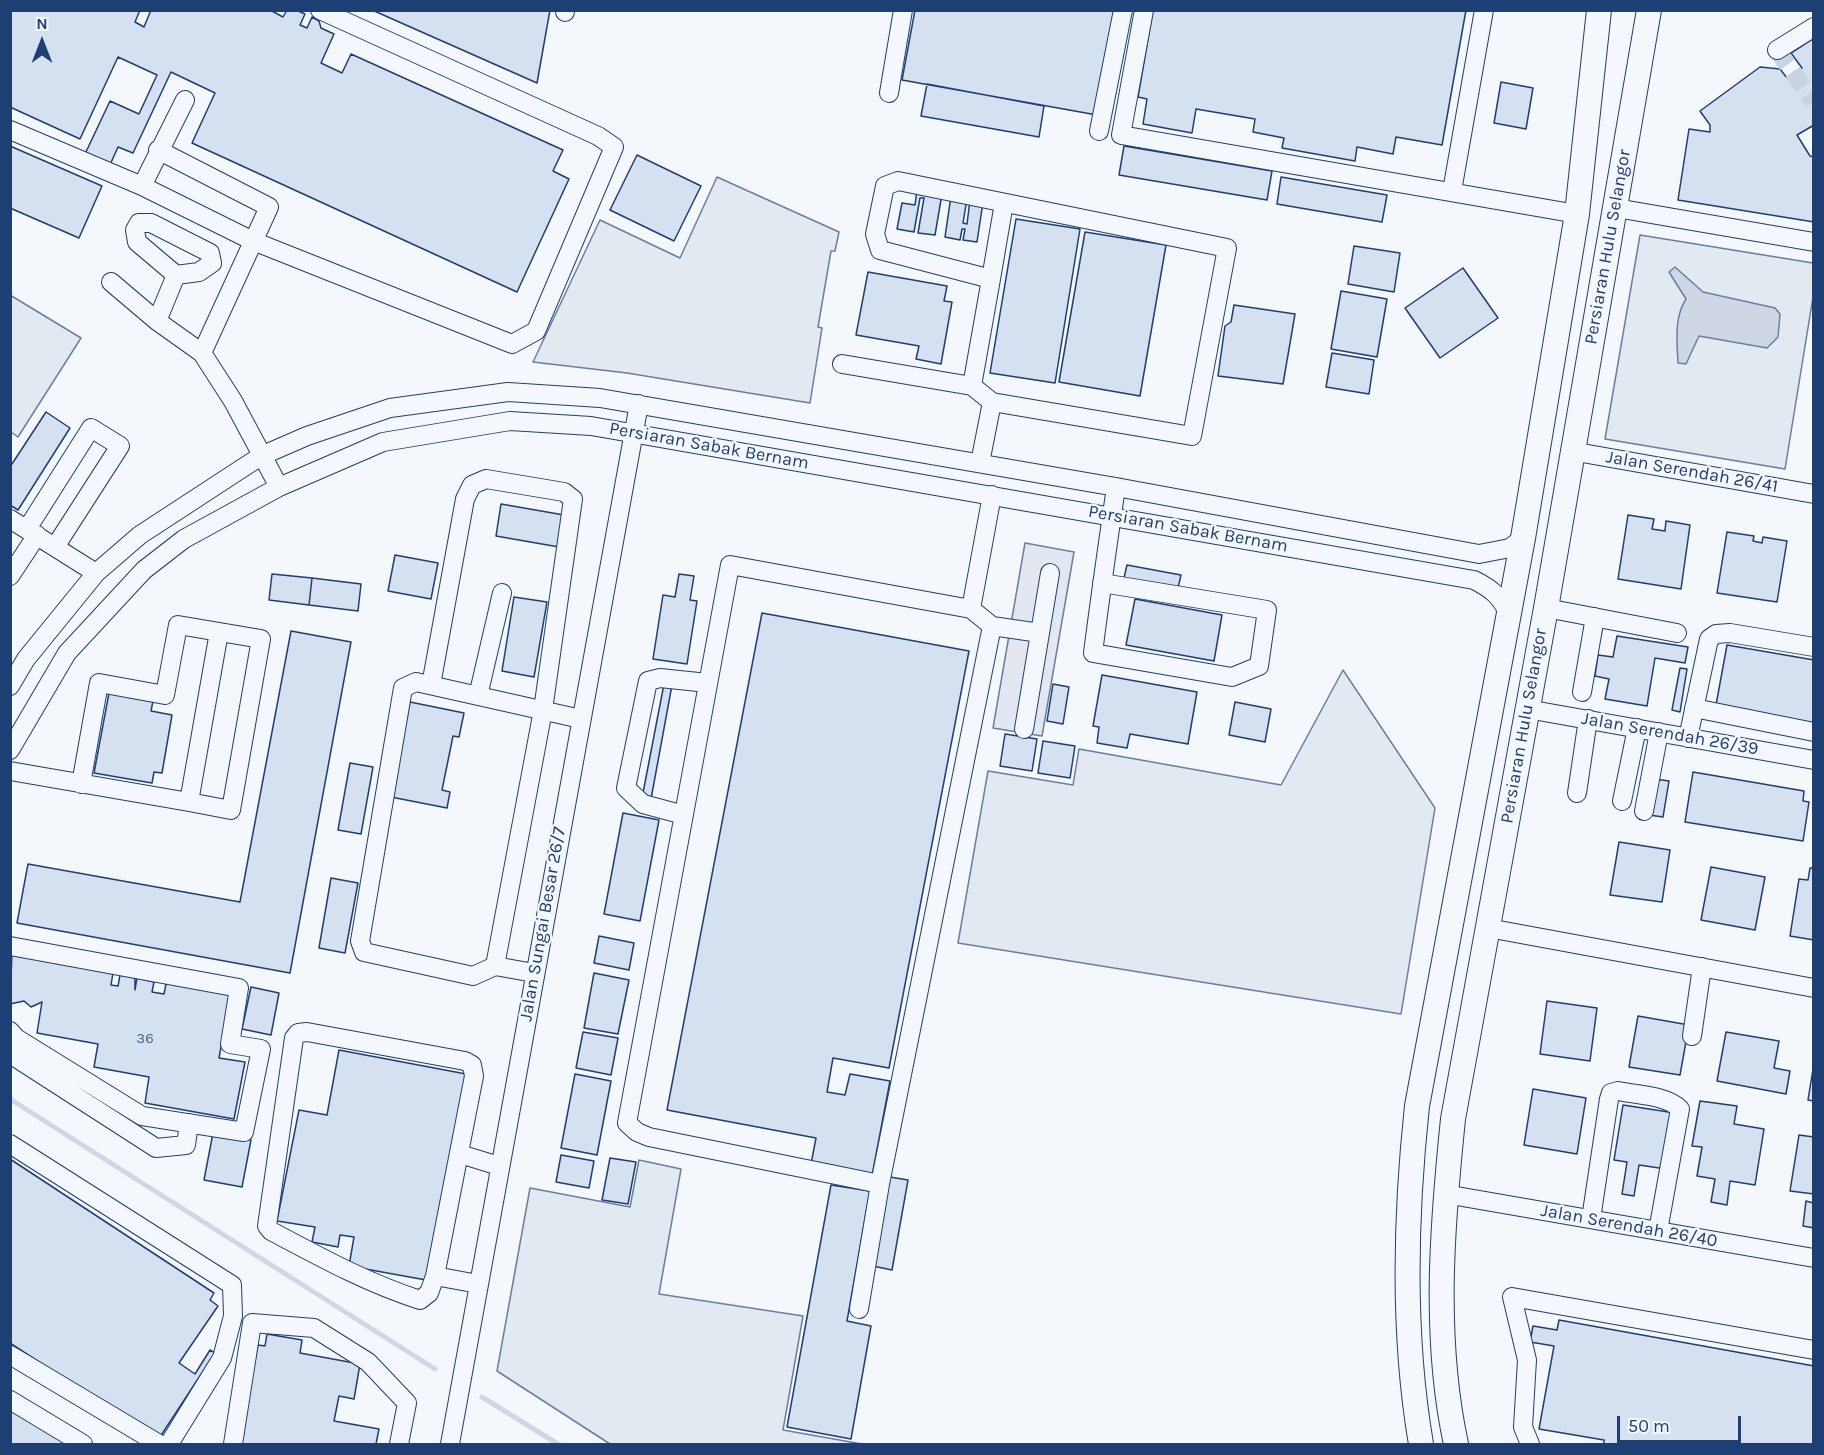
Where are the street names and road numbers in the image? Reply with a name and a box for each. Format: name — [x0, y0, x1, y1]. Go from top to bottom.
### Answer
street label: Persiaran Hulu Selangor — [1580, 148, 1636, 346]
street label: Persiaran Sabak Bernam — [607, 418, 811, 474]
street label: Jalan Serendah 26/41 — [1604, 446, 1780, 498]
street label: Persiaran Sabak Bernam — [1086, 501, 1290, 557]
street label: Persiaran Hulu Selangor — [1496, 627, 1552, 825]
street label: Jalan Serendah 26/39 — [1580, 708, 1760, 760]
street label: Jalan Sungai Besar 26/7 — [515, 825, 571, 1023]
street label: Jalan Serendah 26/40 — [1539, 1200, 1719, 1252]

